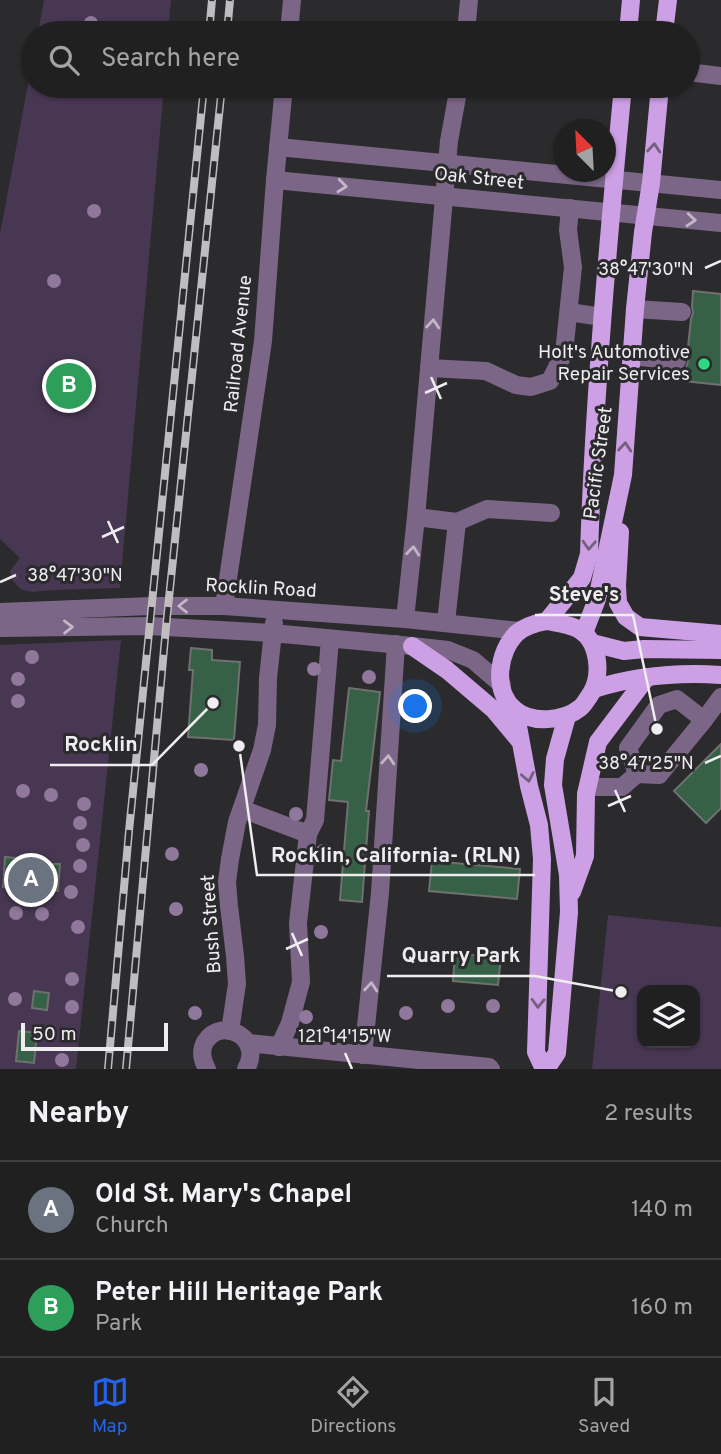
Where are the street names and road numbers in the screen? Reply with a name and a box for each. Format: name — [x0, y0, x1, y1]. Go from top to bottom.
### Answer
street label: Oak Street — [433, 162, 525, 196]
street label: Railroad Avenue — [220, 274, 258, 414]
street label: Pacific Street — [579, 405, 619, 521]
street label: Rocklin Road — [205, 574, 317, 604]
street label: Bush Street — [197, 874, 227, 974]

